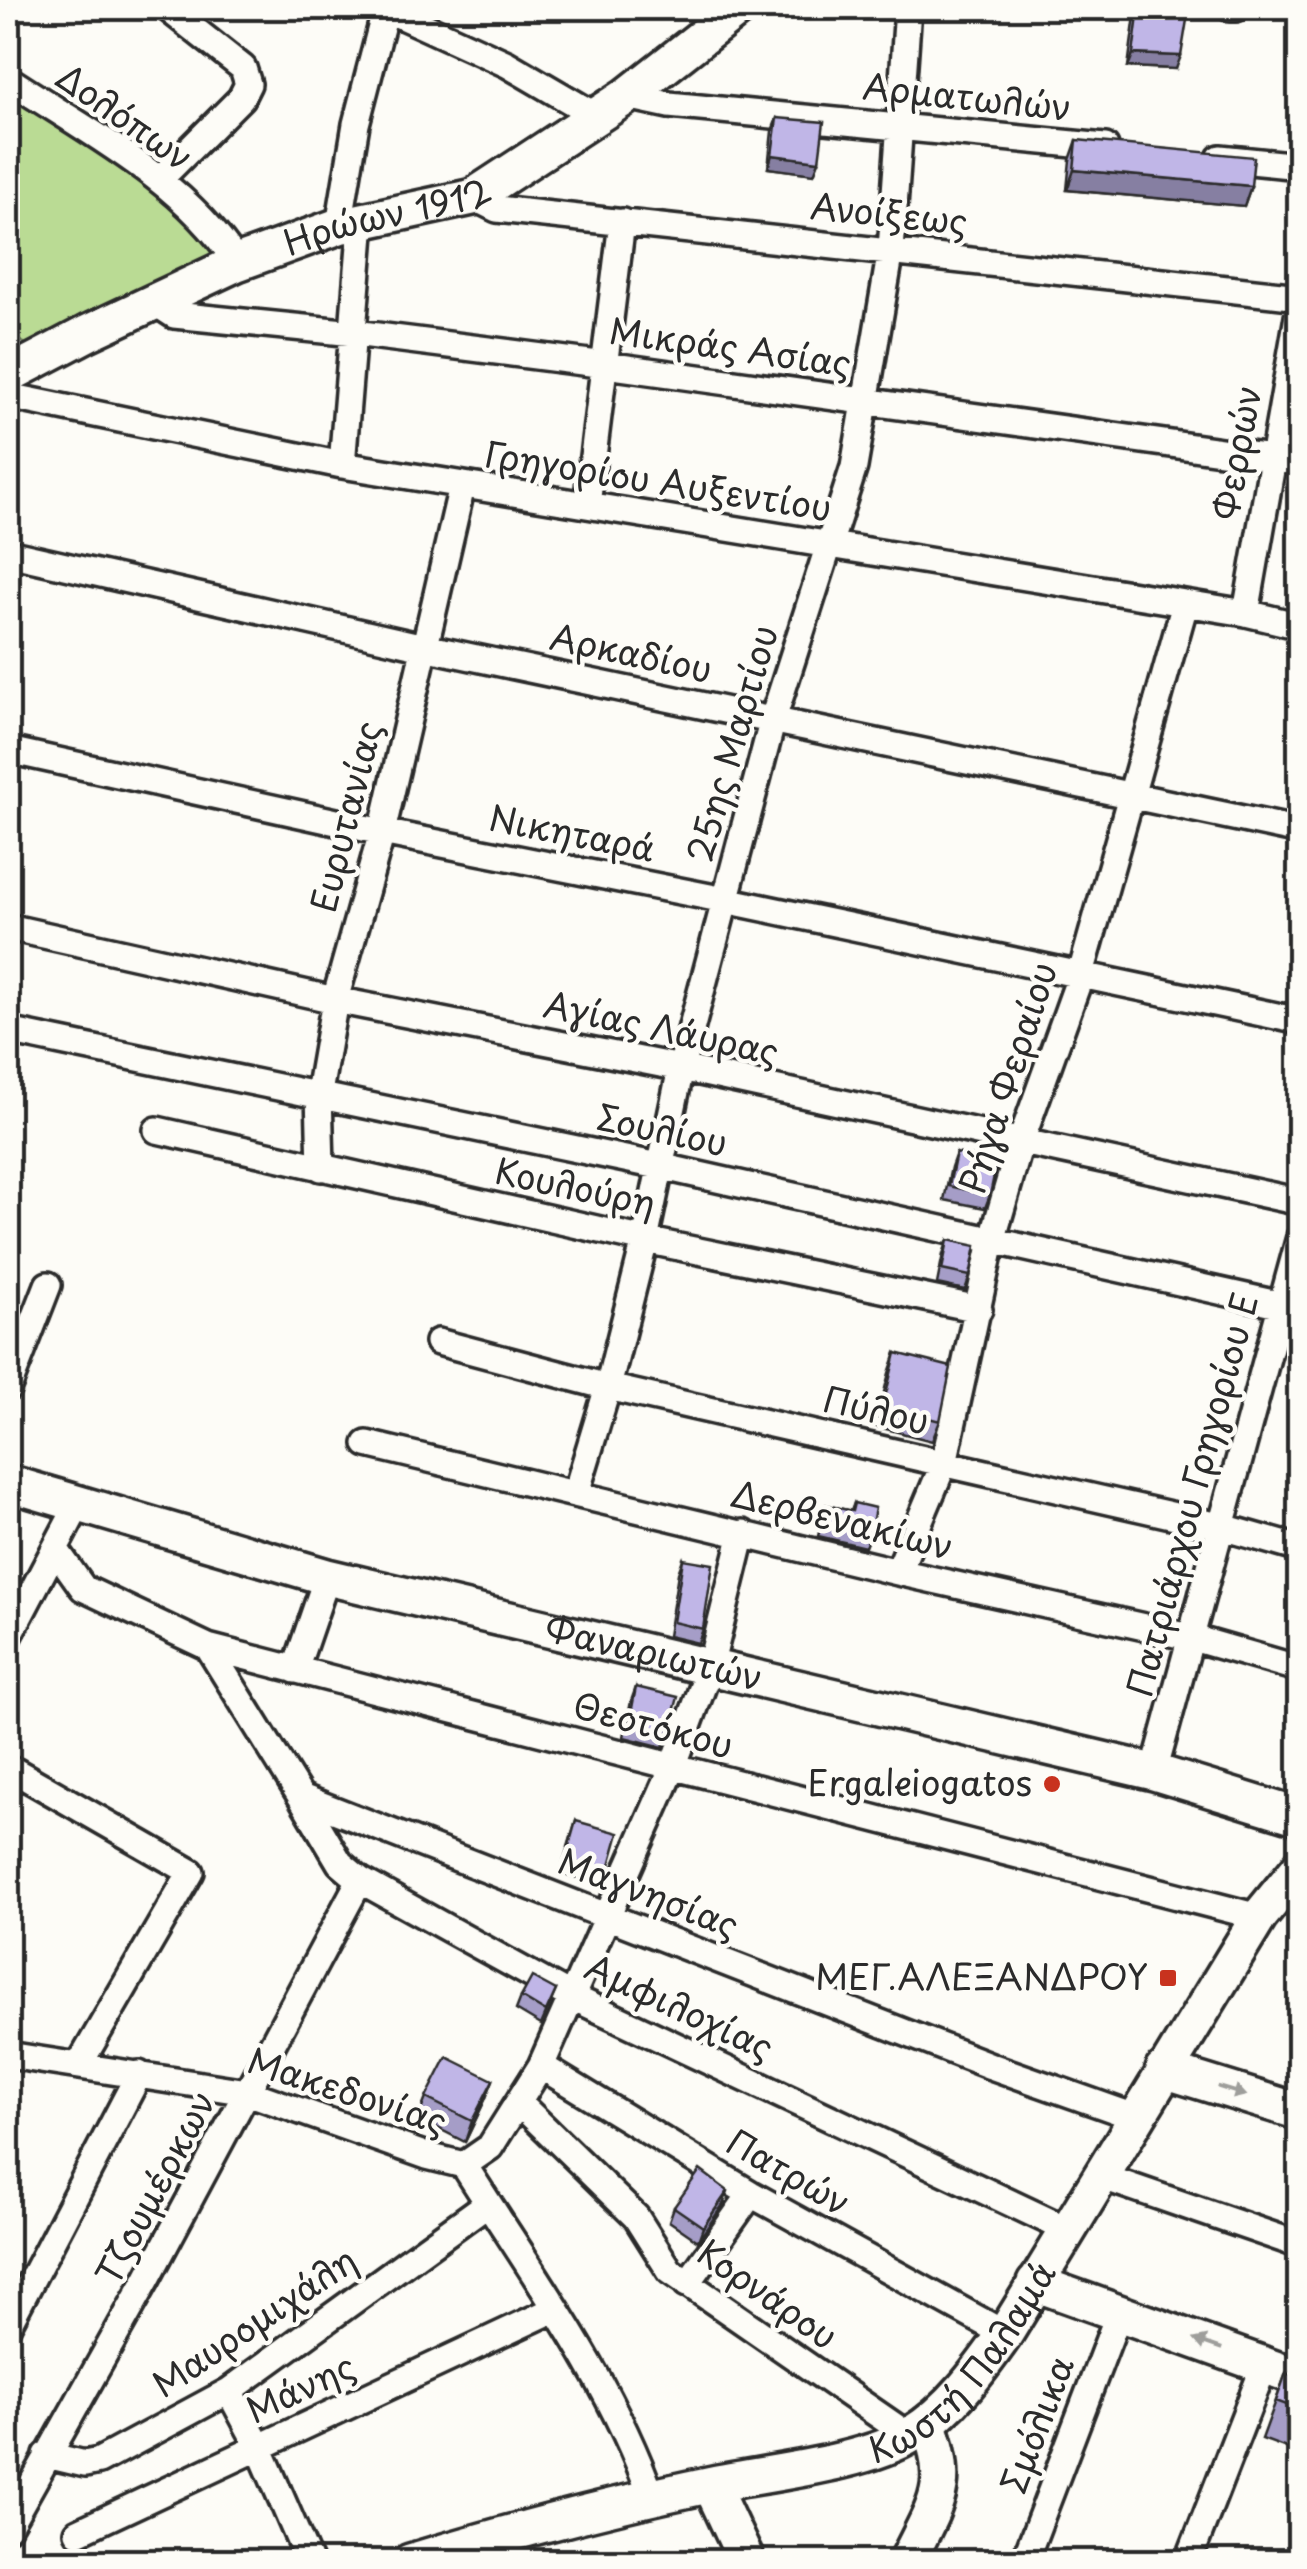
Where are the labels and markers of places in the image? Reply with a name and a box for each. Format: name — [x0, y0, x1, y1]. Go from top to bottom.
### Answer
place label: Ergaleiogatos — [807, 1755, 1032, 1808]
marker: Ergaleiogatos — [1041, 1773, 1063, 1795]
place label: ΜΕΓ.ΑΛΕΞΑΝΔΡΟΥ — [815, 1949, 1148, 2002]
marker: ΜΕΓ.ΑΛΕΞΑΝΔΡΟΥ — [1157, 1967, 1179, 1989]

